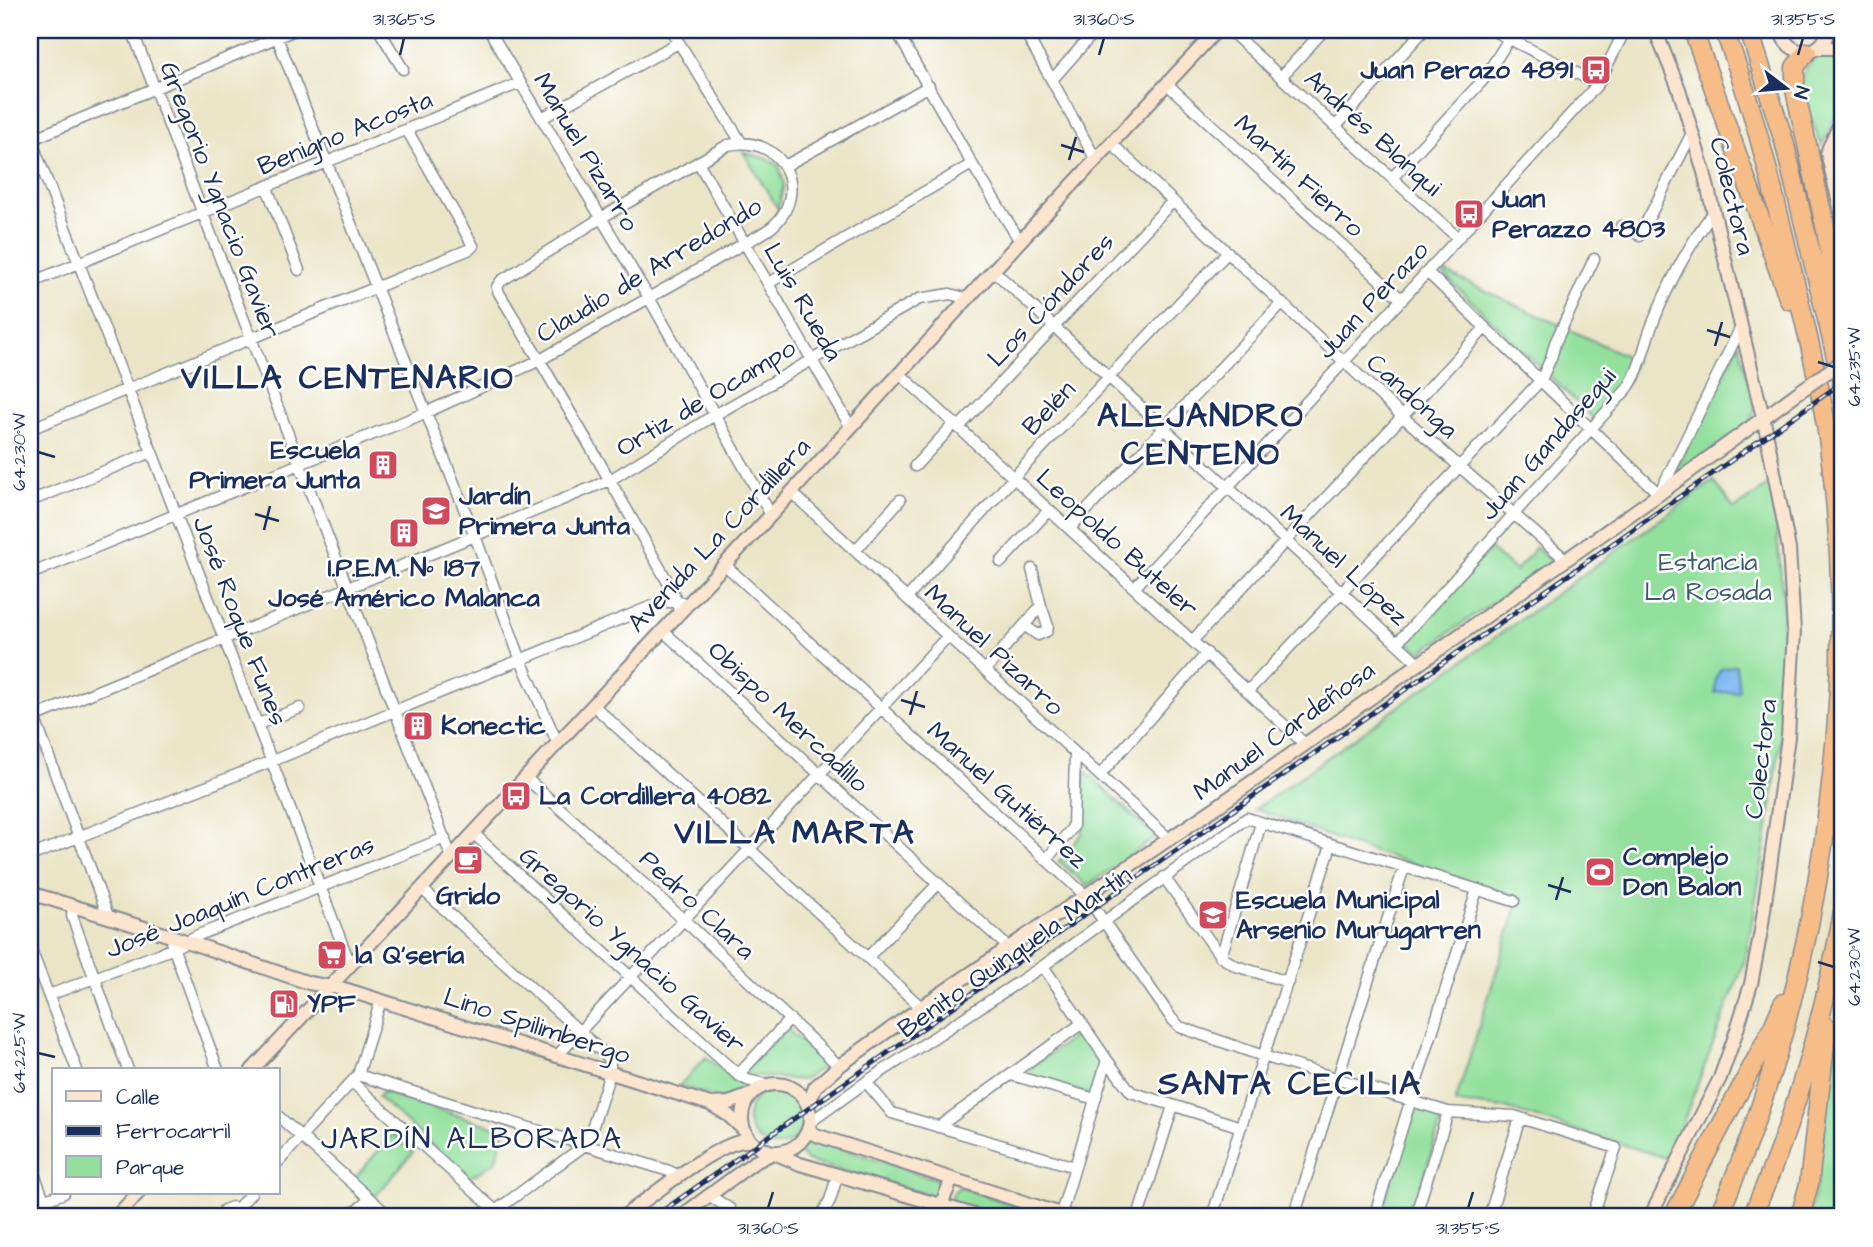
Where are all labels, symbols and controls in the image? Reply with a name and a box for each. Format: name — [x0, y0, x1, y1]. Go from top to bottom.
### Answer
text: 31.365°S — [373, 7, 435, 32]
text: 31.360°S — [1073, 7, 1135, 32]
text: 31.355°S — [1771, 7, 1835, 32]
place label: Juan Perazo 4891 — [1360, 52, 1574, 88]
north arrow — [1750, 52, 1820, 122]
bus stop icon: Juan Perazo 4891 — [1579, 53, 1613, 87]
street label: Gregorio Ygnacio Gavier — [149, 56, 289, 344]
street label: Andrés Blanqui — [1296, 61, 1450, 205]
street label: Manuel Pizarro — [524, 66, 648, 238]
street label: Benigno Acosta — [252, 82, 438, 186]
text: N — [1786, 83, 1816, 102]
street label: Martín Fierro — [1226, 106, 1372, 246]
street label: Colectora — [1700, 133, 1764, 259]
place label: Juan Perazzo 4803 — [1491, 181, 1666, 247]
street label: Claudio de Arredondo — [529, 188, 769, 352]
bus stop icon: Juan Perazzo 4803 — [1452, 197, 1486, 231]
street label: Los Cóndores — [979, 225, 1123, 375]
street label: Juan Perazo — [1309, 233, 1437, 367]
street label: Luis Rueda — [755, 236, 851, 368]
text: 64.235°W — [1842, 327, 1867, 407]
street label: Ortiz de Ocampo — [609, 330, 803, 466]
street label: Candonga — [1357, 345, 1466, 448]
district label: VILLA CENTENARIO — [180, 355, 515, 401]
street label: Juan Gandasegui — [1471, 360, 1626, 530]
street label: Belén — [1014, 372, 1084, 444]
district label: ALEJANDRO CENTENO — [1097, 393, 1305, 477]
text: 64.230°W — [7, 413, 32, 491]
street label: Avenida La Cordillera — [619, 430, 819, 640]
place label: Escuela Primera Junta — [189, 432, 361, 498]
building icon: Escuela Primera Junta — [366, 448, 400, 482]
street label: Leopoldo Buteler — [1028, 460, 1206, 626]
place label: Jardín Primera Junta — [458, 478, 631, 544]
school or university icon: Jardín Primera Junta — [419, 494, 453, 528]
street label: Manuel López — [1272, 496, 1416, 634]
street label: José Roque Funes — [184, 511, 296, 731]
building icon: I.P.E.M. Nº 187 José Américo Malanca — [387, 516, 421, 550]
park label: Estancia La Rosada — [1644, 544, 1772, 610]
place label: I.P.E.M. Nº 187 José Américo Malanca — [267, 550, 540, 616]
street label: Manuel Pizarro — [916, 576, 1072, 725]
street label: Obispo Mercadillo — [700, 633, 877, 801]
street label: Manuel Cardeñosa — [1186, 653, 1382, 809]
street label: Colectora — [1736, 697, 1786, 821]
place label: Konectic — [441, 708, 546, 744]
building icon: Konectic — [401, 709, 435, 743]
street label: Manuel Gutiérrez — [919, 713, 1095, 877]
place label: La Cordillera 4082 — [539, 778, 771, 814]
bus stop icon: La Cordillera 4082 — [499, 779, 533, 813]
district label: VILLA MARTA — [673, 810, 916, 856]
street label: José Joaquín Contreras — [100, 827, 380, 967]
street label: Gregorio Ygnacio Gavier — [509, 838, 753, 1063]
place label: Complejo Don Balon — [1623, 839, 1741, 905]
street label: Pedro Clara — [631, 842, 763, 968]
cafe icon: Grido — [451, 843, 485, 877]
sports icon: Complejo Don Balon — [1583, 855, 1617, 889]
street label: Benito Quinquela Martín — [891, 857, 1139, 1047]
place label: Grido — [436, 878, 500, 914]
place label: Escuela Municipal Arsenio Murugarren — [1236, 882, 1481, 951]
school or university icon: Escuela Municipal Arsenio Murugarren — [1196, 898, 1230, 932]
text: 64.230°W — [1842, 928, 1867, 1006]
place label: la Q'sería — [355, 937, 465, 973]
supermarket icon: la Q'sería — [315, 938, 349, 972]
street label: Lino Spilimbergo — [438, 979, 635, 1075]
place label: YPF — [307, 986, 356, 1022]
fuel station icon: YPF — [267, 987, 301, 1021]
text: 64.225°W — [7, 1013, 32, 1093]
district label: SANTA CECILIA — [1157, 1061, 1422, 1107]
legend — [52, 1068, 280, 1194]
text: Calle — [116, 1083, 160, 1112]
text: Ferrocarril — [116, 1117, 231, 1146]
district label: JARDÍN ALBORADA — [321, 1118, 623, 1160]
text: Parque — [116, 1153, 184, 1182]
text: 31.360°S — [737, 1216, 799, 1241]
text: 31.355°S — [1436, 1216, 1500, 1241]

